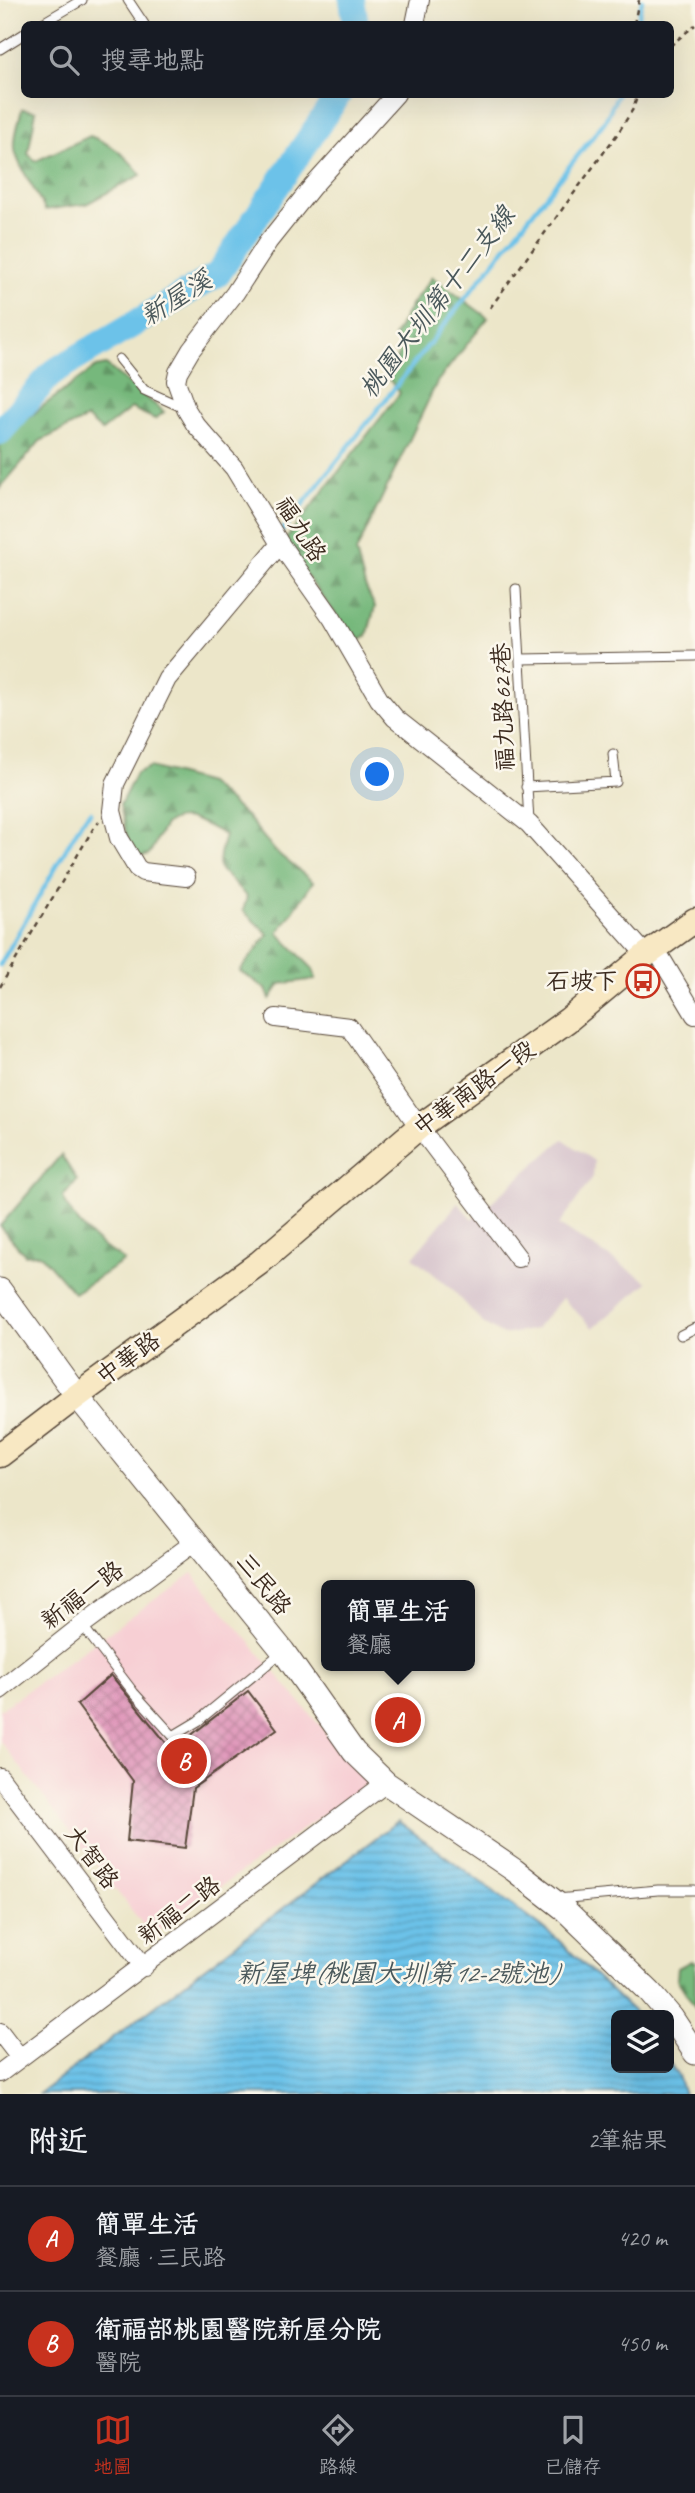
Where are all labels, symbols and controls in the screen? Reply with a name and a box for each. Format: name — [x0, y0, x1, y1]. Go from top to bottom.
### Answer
search box — [21, 21, 674, 98]
icon: search — [45, 41, 83, 79]
text: 搜尋地點 — [101, 44, 205, 77]
water label: 桃園大圳第十二支線 — [352, 198, 523, 404]
water label: 新屋溪 — [134, 262, 220, 333]
street label: 福九路 — [269, 491, 333, 567]
street label: 福九路627巷 — [486, 642, 520, 772]
your location — [360, 757, 394, 791]
bus stop icon: 石坡下 — [624, 962, 662, 1000]
place label: 石坡下 — [546, 966, 618, 996]
street label: 中華南路一段 — [407, 1034, 541, 1142]
street label: 中華路 — [90, 1325, 166, 1391]
street label: 三民路 — [230, 1547, 298, 1621]
street label: 新福一路 — [35, 1554, 129, 1636]
popup — [321, 1580, 475, 1671]
text: 簡單生活 — [346, 1595, 450, 1628]
text: 餐廳 — [346, 1630, 392, 1659]
pin: A — [375, 1694, 421, 1746]
pin: B — [161, 1735, 207, 1787]
street label: 大智路 — [58, 1819, 126, 1895]
street label: 新福二路 — [132, 1869, 226, 1951]
water label: 新屋埤(桃園大圳第12-2號池) — [237, 1957, 563, 1990]
map controls — [611, 2010, 674, 2073]
button: layers — [611, 2010, 674, 2073]
text: 附近 — [28, 2122, 88, 2160]
text: 2筆結果 — [588, 2126, 667, 2155]
text: 簡單生活 — [95, 2208, 199, 2241]
text: A — [45, 2224, 57, 2253]
text: 420 m — [618, 2224, 667, 2253]
text: 餐廳 · 三民路 — [95, 2243, 225, 2272]
text: 衛福部桃園醫院新屋分院 — [95, 2313, 381, 2346]
text: B — [45, 2329, 57, 2358]
text: 450 m — [618, 2329, 667, 2358]
text: 醫院 — [95, 2348, 141, 2377]
tab: 地圖 — [94, 2411, 132, 2479]
tab: 路線 — [319, 2411, 357, 2479]
tab: 已儲存 — [544, 2411, 601, 2479]

